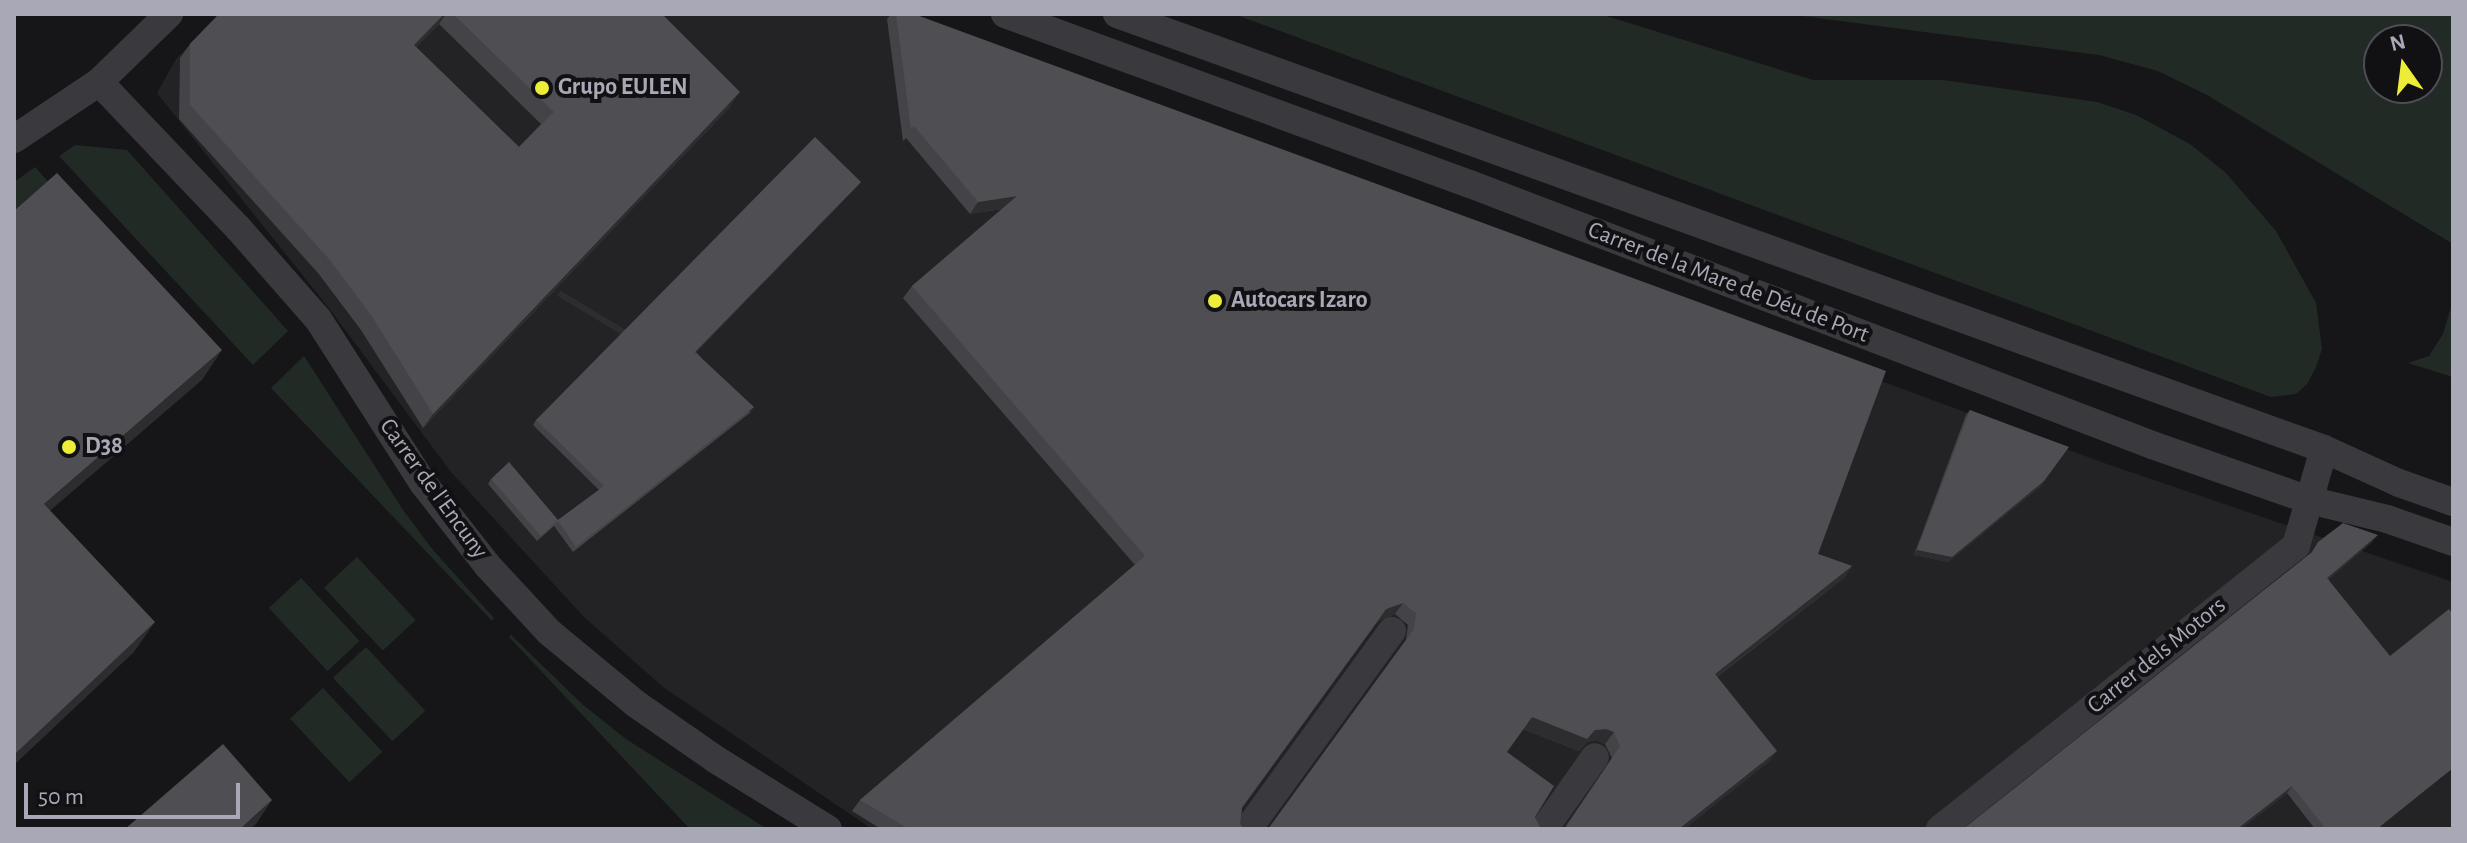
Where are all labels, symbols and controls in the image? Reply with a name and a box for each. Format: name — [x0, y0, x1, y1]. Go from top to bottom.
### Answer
north arrow — [2363, 24, 2443, 104]
text: N — [2388, 30, 2408, 55]
place label: Grupo EULEN — [558, 74, 688, 102]
marker: Grupo EULEN — [533, 79, 551, 97]
street label: Carrer de la Mare de Déu de Port — [1584, 216, 1872, 350]
place label: Autocars Izaro — [1231, 287, 1368, 315]
marker: Autocars Izaro — [1206, 292, 1224, 310]
street label: Carrer de l'Encuny — [373, 413, 493, 565]
place label: D38 — [85, 433, 123, 461]
marker: D38 — [60, 438, 78, 456]
street label: Carrer dels Motors — [2082, 591, 2232, 721]
scale bar — [28, 767, 244, 817]
text: 50 m — [38, 785, 84, 809]

